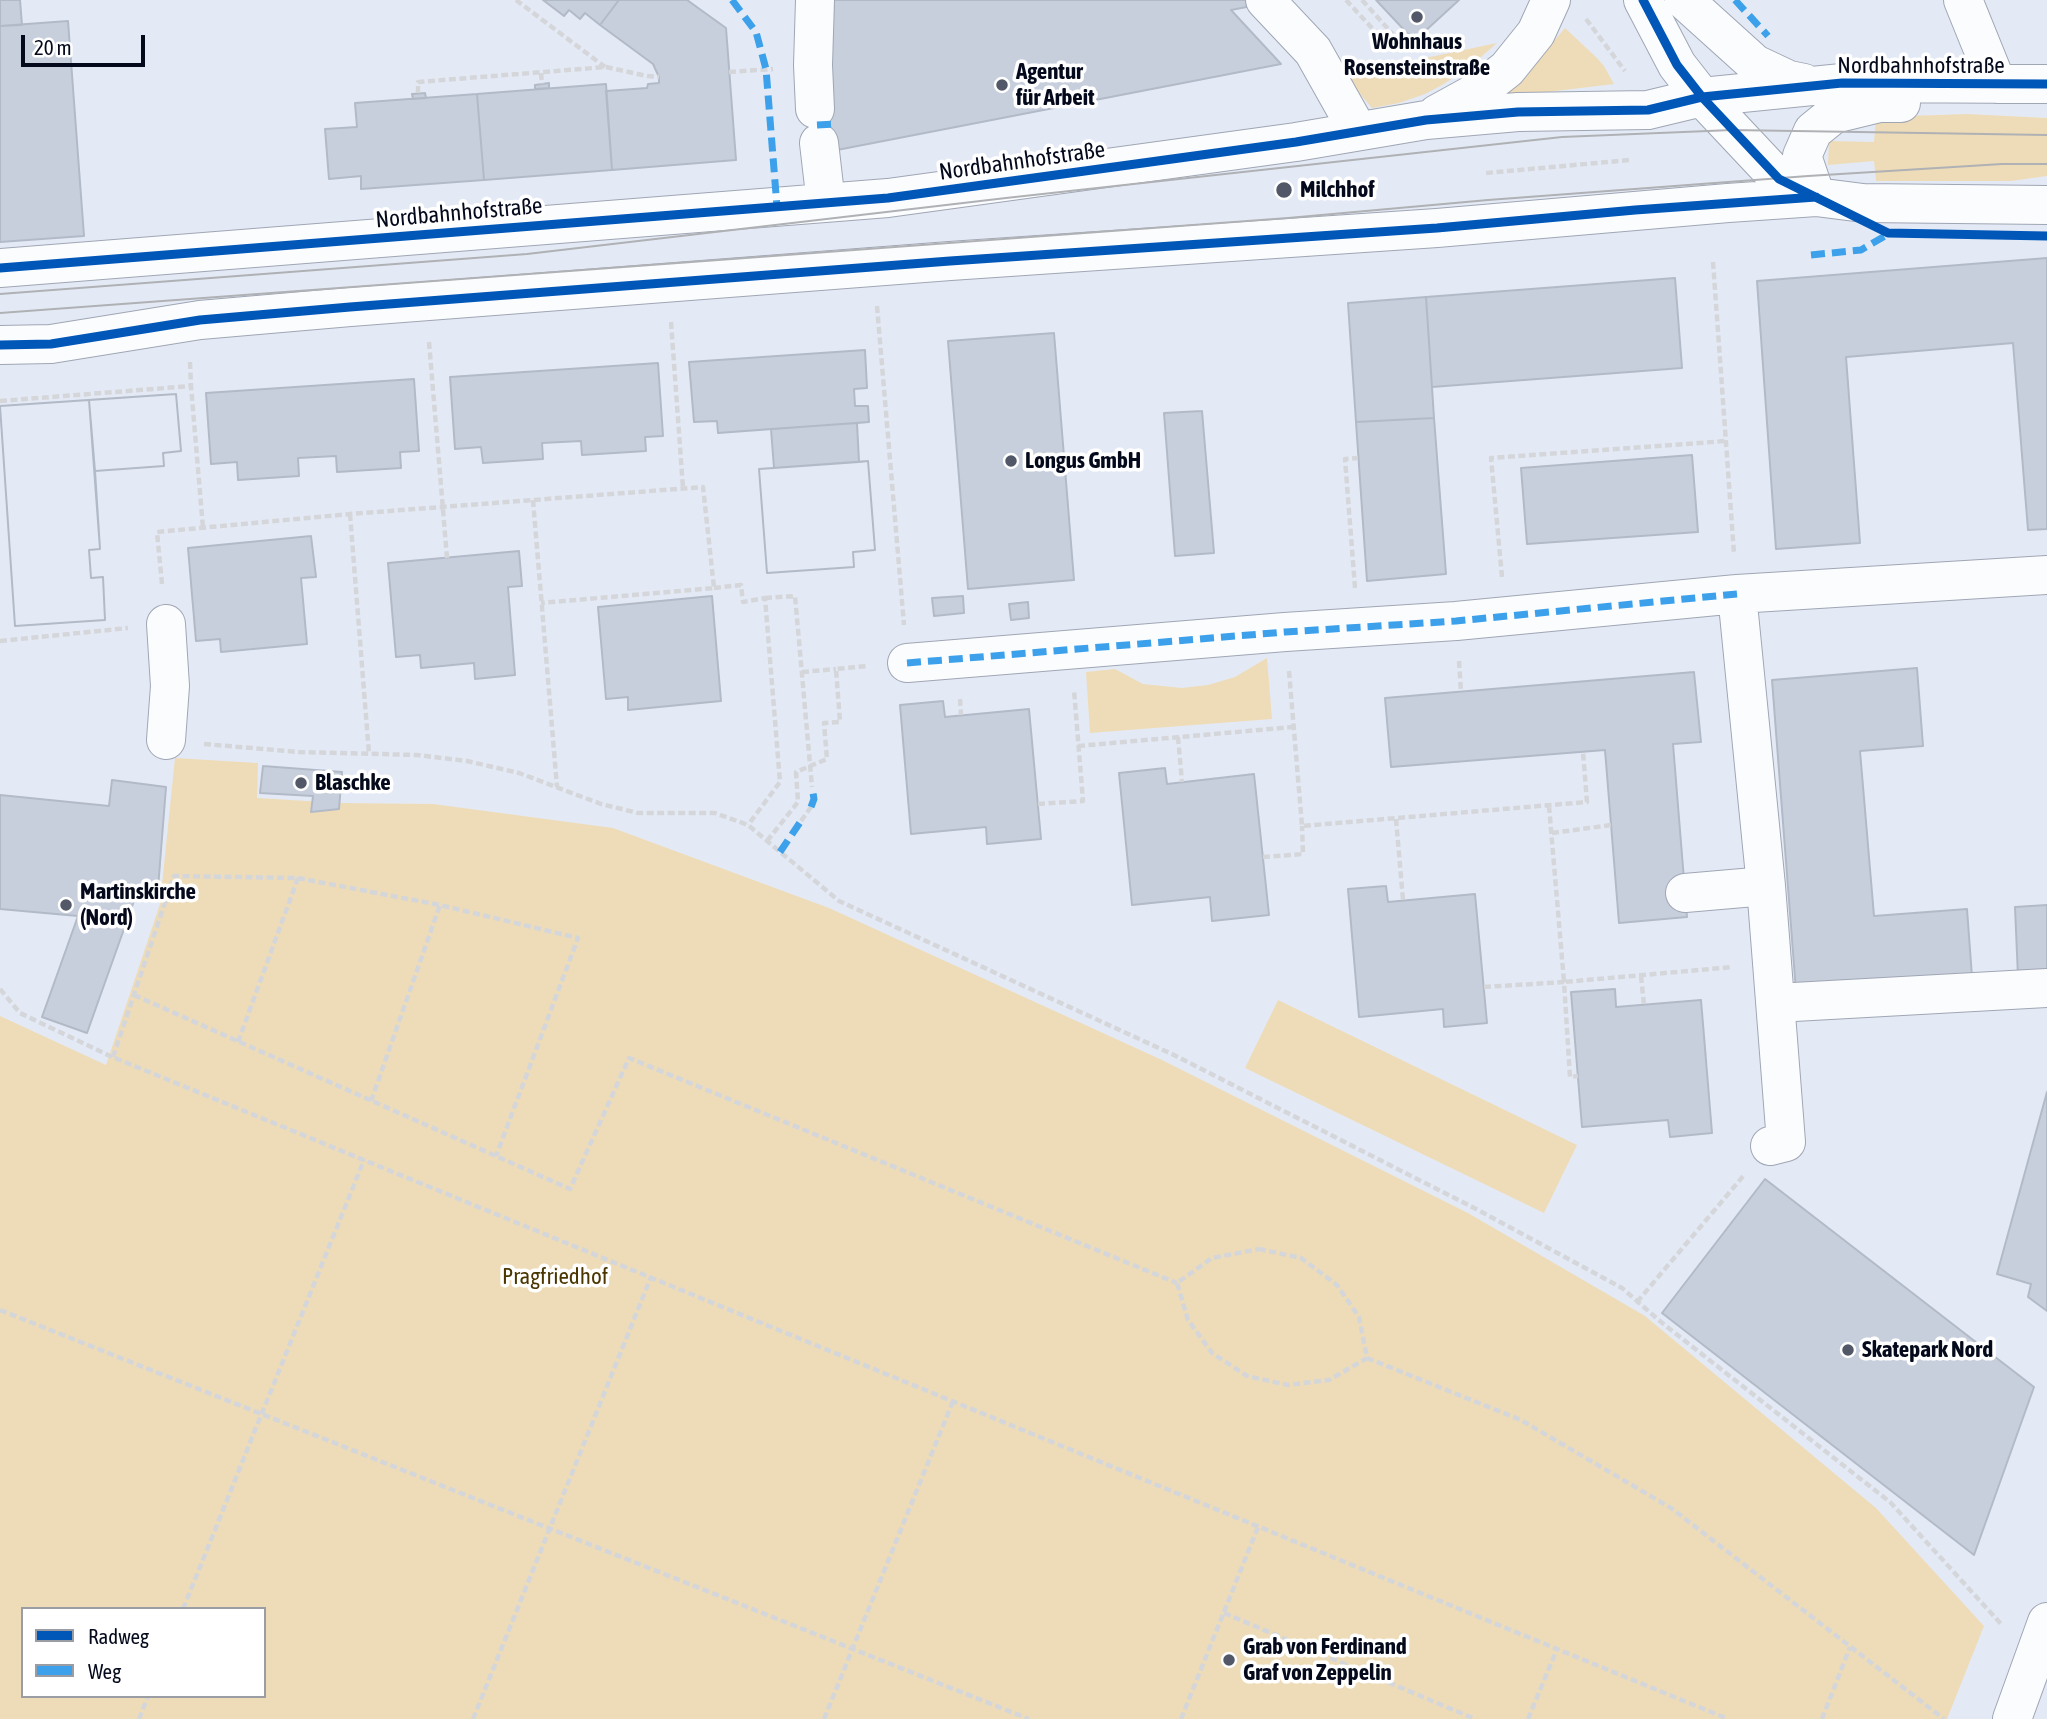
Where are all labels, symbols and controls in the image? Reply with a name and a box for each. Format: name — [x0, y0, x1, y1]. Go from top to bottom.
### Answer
marker: Wohnhaus Rosensteinstraße — [1409, 9, 1425, 25]
scale bar — [24, 21, 149, 65]
place label: Wohnhaus Rosensteinstraße — [1344, 28, 1490, 82]
text: 20 m — [34, 35, 72, 59]
street label: Nordbahnhofstraße — [1837, 52, 2005, 80]
place label: Agentur für Arbeit — [1016, 58, 1095, 112]
marker: Agentur für Arbeit — [994, 77, 1010, 93]
street label: Nordbahnhofstraße — [937, 136, 1107, 186]
place label: Milchhof — [1300, 176, 1375, 204]
marker: Milchhof — [1274, 180, 1294, 200]
street label: Nordbahnhofstraße — [374, 192, 544, 234]
place label: Longus GmbH — [1025, 447, 1141, 475]
marker: Longus GmbH — [1003, 453, 1019, 469]
place label: Blaschke — [315, 769, 391, 797]
marker: Blaschke — [293, 775, 309, 791]
place label: Martinskirche (Nord) — [80, 878, 196, 932]
marker: Martinskirche (Nord) — [58, 897, 74, 913]
park label: Pragfriedhof — [502, 1263, 608, 1291]
place label: Skatepark Nord — [1862, 1336, 1993, 1364]
marker: Skatepark Nord — [1840, 1342, 1856, 1358]
legend — [21, 1607, 266, 1698]
text: Radweg — [88, 1624, 149, 1648]
place label: Grab von Ferdinand Graf von Zeppelin — [1243, 1633, 1407, 1687]
marker: Grab von Ferdinand Graf von Zeppelin — [1221, 1652, 1237, 1668]
text: Weg — [88, 1659, 121, 1683]

